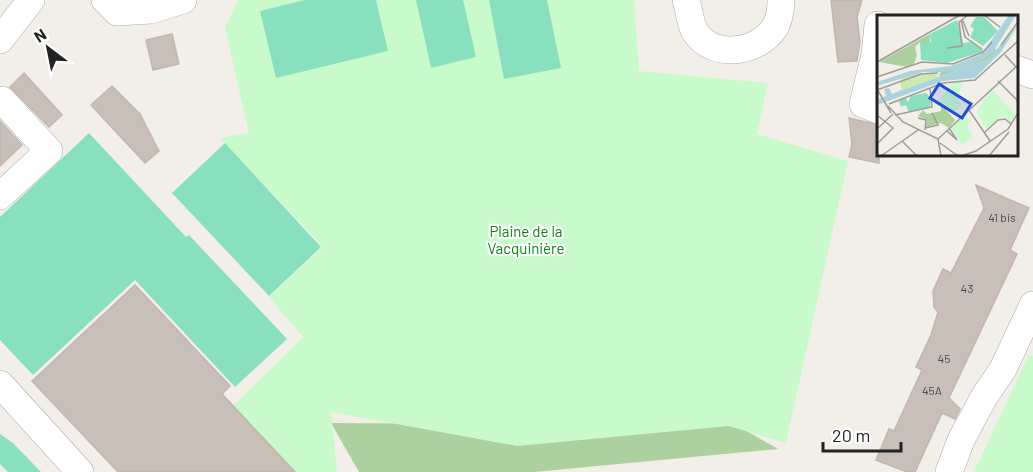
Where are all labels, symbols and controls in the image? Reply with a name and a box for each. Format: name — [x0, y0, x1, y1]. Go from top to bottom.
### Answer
inset map — [877, 15, 1018, 156]
north arrow — [18, 18, 78, 78]
text: N — [30, 24, 49, 46]
house number: 41 bis — [988, 210, 1016, 224]
park label: Plaine de la Vacquinière — [487, 222, 565, 257]
house number: 43 — [961, 281, 973, 295]
house number: 45 — [938, 351, 950, 365]
house number: 45A — [922, 383, 942, 397]
scale bar — [823, 415, 901, 453]
text: 20 m — [832, 424, 870, 446]

